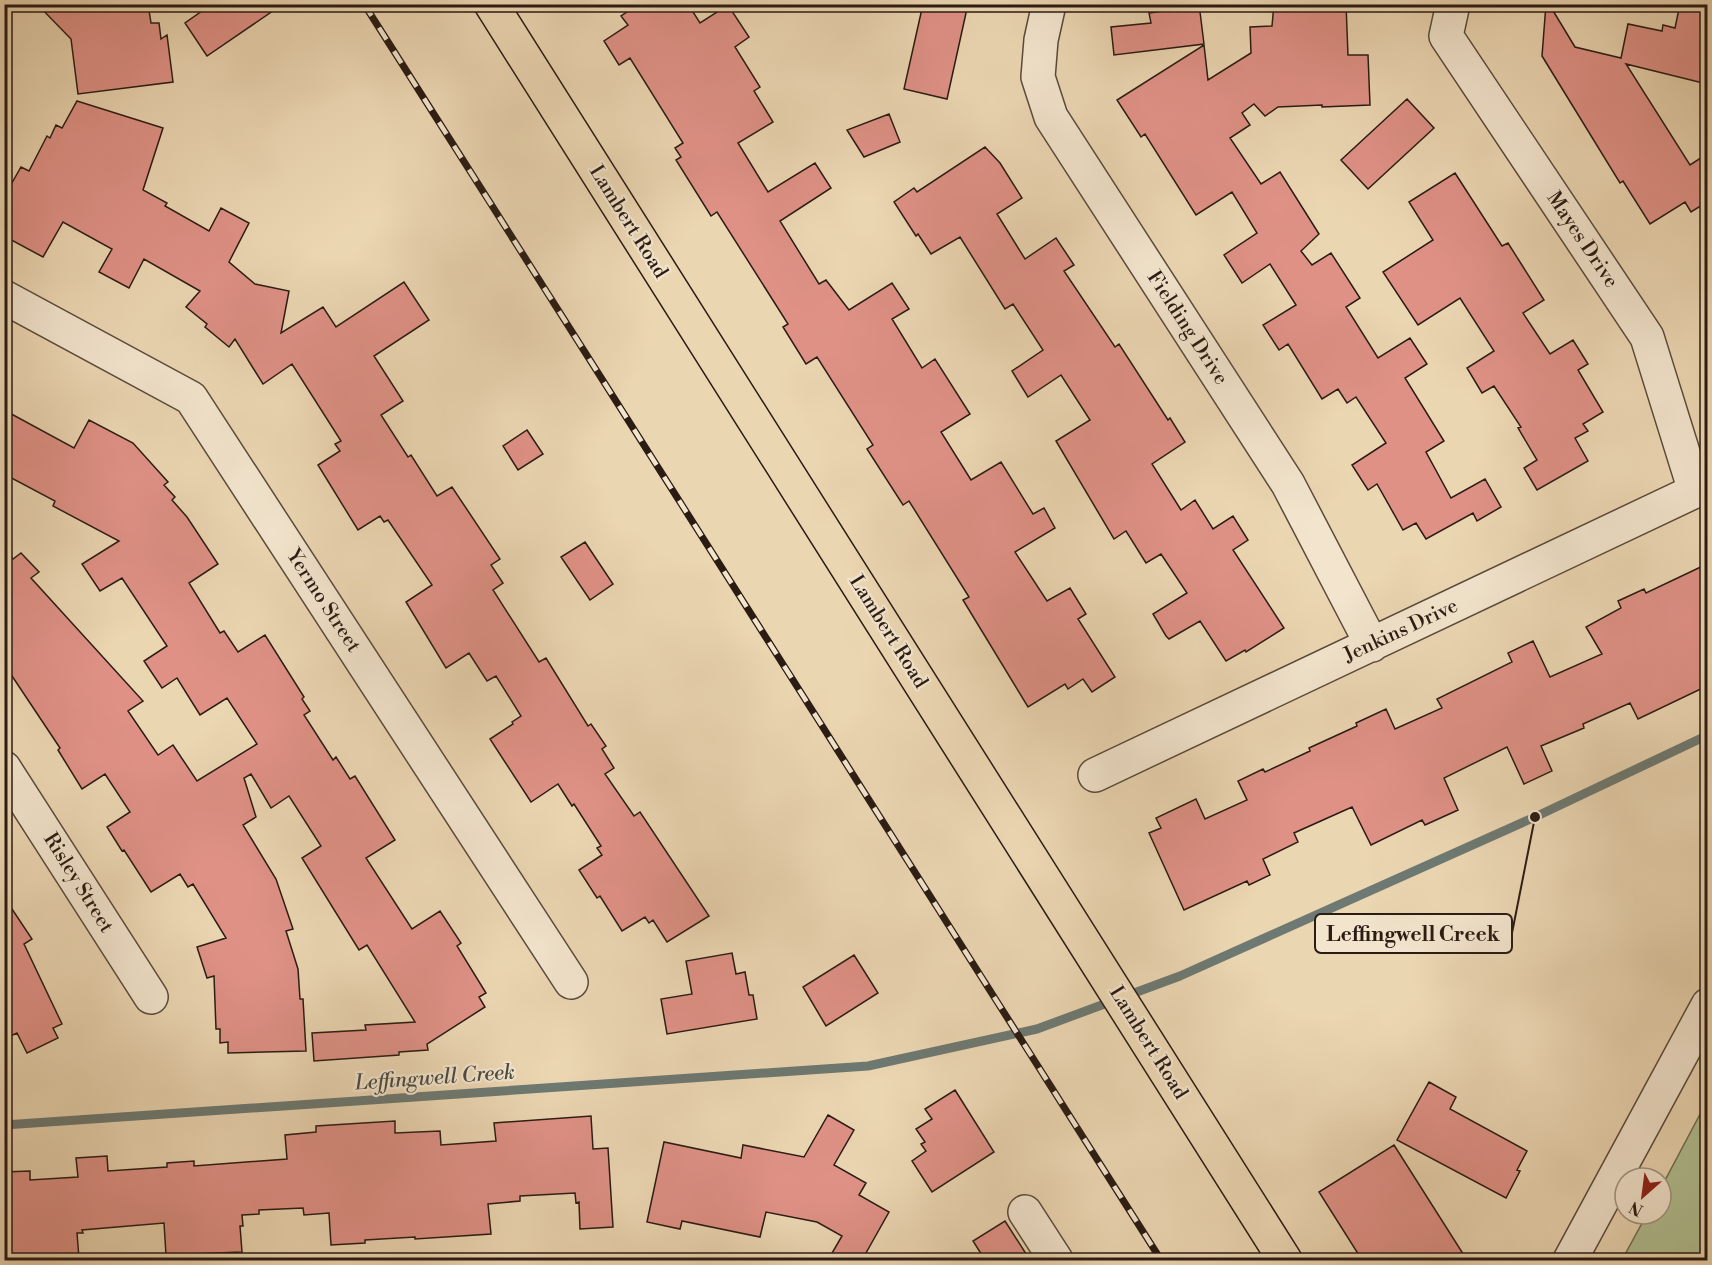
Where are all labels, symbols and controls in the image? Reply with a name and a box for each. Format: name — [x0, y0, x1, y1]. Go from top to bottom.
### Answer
street label: Lambert Road — [583, 161, 673, 284]
street label: Mayes Drive — [1541, 187, 1623, 293]
street label: Fielding Drive — [1141, 266, 1233, 390]
street label: Yermo Street — [280, 544, 366, 657]
street label: Lambert Road — [843, 571, 933, 694]
street label: Jenkins Drive — [1339, 594, 1462, 669]
street label: Risley Street — [37, 828, 119, 938]
callout: Leffingwell Creek — [1315, 914, 1512, 953]
text: Leffingwell Creek — [1326, 922, 1501, 948]
street label: Lambert Road — [1103, 982, 1193, 1105]
water label: Leffingwell Creek — [353, 1059, 516, 1097]
north arrow — [1613, 1166, 1673, 1226]
text: N — [1626, 1196, 1647, 1220]

